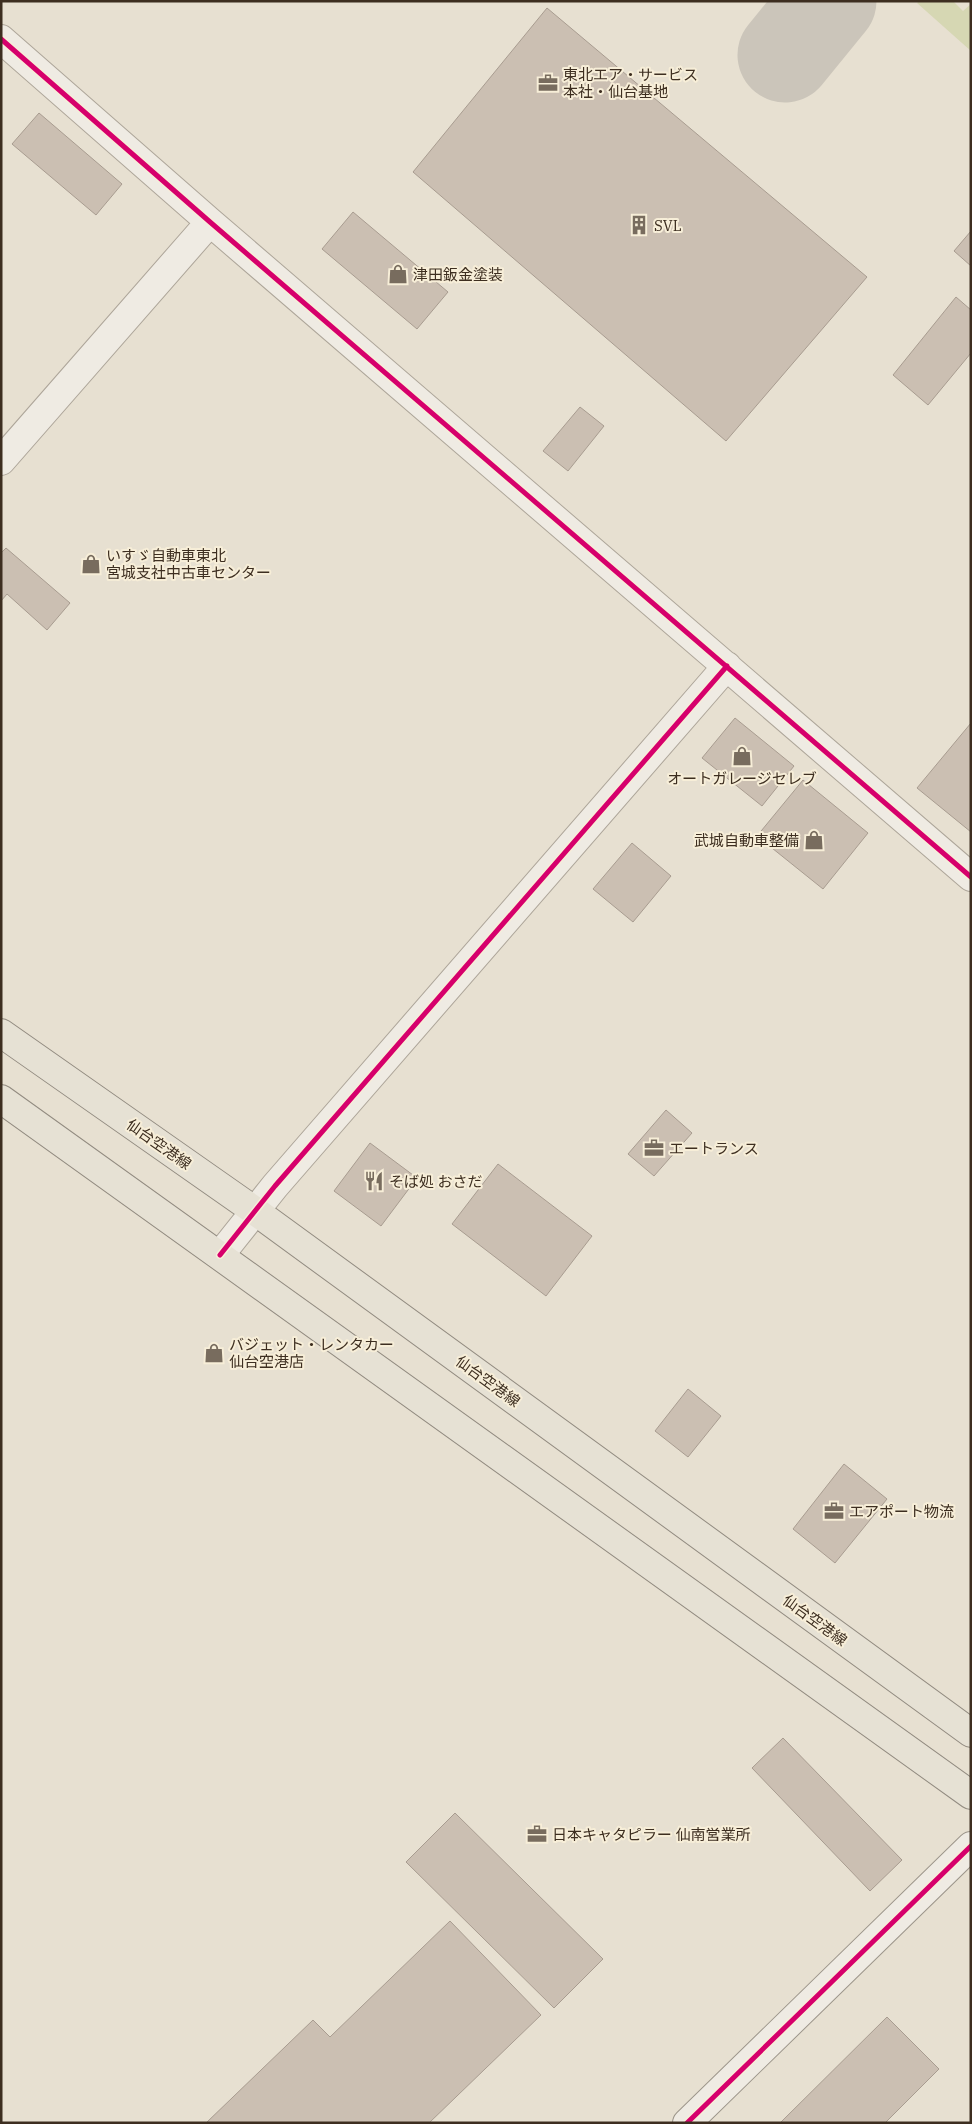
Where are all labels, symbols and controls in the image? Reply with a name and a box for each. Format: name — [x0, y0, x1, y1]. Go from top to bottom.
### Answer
place label: 東北エア・サービス 本社・仙台基地 — [563, 65, 698, 101]
office icon: 東北エア・サービス 本社・仙台基地 — [537, 72, 559, 94]
building icon: SVL — [628, 214, 650, 236]
place label: SVL — [654, 216, 682, 235]
shop icon: 津田鈑金塗装 — [387, 263, 409, 285]
place label: 津田鈑金塗装 — [413, 265, 503, 284]
place label: いすゞ自動車東北 宮城支社中古車センター — [106, 546, 271, 582]
shop icon: いすゞ自動車東北 宮城支社中古車センター — [80, 553, 102, 575]
shop icon: オートガレージセレブ — [731, 745, 753, 767]
place label: オートガレージセレブ — [667, 769, 817, 788]
shop icon: 武城自動車整備 — [803, 829, 825, 851]
place label: 武城自動車整備 — [694, 831, 799, 850]
street label: 仙台空港線 — [123, 1115, 195, 1173]
office icon: エートランス — [643, 1137, 665, 1159]
place label: エートランス — [669, 1139, 759, 1158]
restaurant icon: そば処 おさだ — [363, 1170, 385, 1192]
place label: そば処 おさだ — [389, 1172, 482, 1191]
place label: バジェット・レンタカー 仙台空港店 — [229, 1335, 394, 1371]
shop icon: バジェット・レンタカー 仙台空港店 — [203, 1342, 225, 1364]
street label: 仙台空港線 — [452, 1351, 524, 1411]
office icon: エアポート物流 — [823, 1500, 845, 1522]
place label: エアポート物流 — [849, 1502, 954, 1521]
street label: 仙台空港線 — [779, 1590, 851, 1650]
office icon: 日本キャタピラー 仙南営業所 — [526, 1823, 548, 1845]
place label: 日本キャタピラー 仙南営業所 — [552, 1825, 750, 1844]

